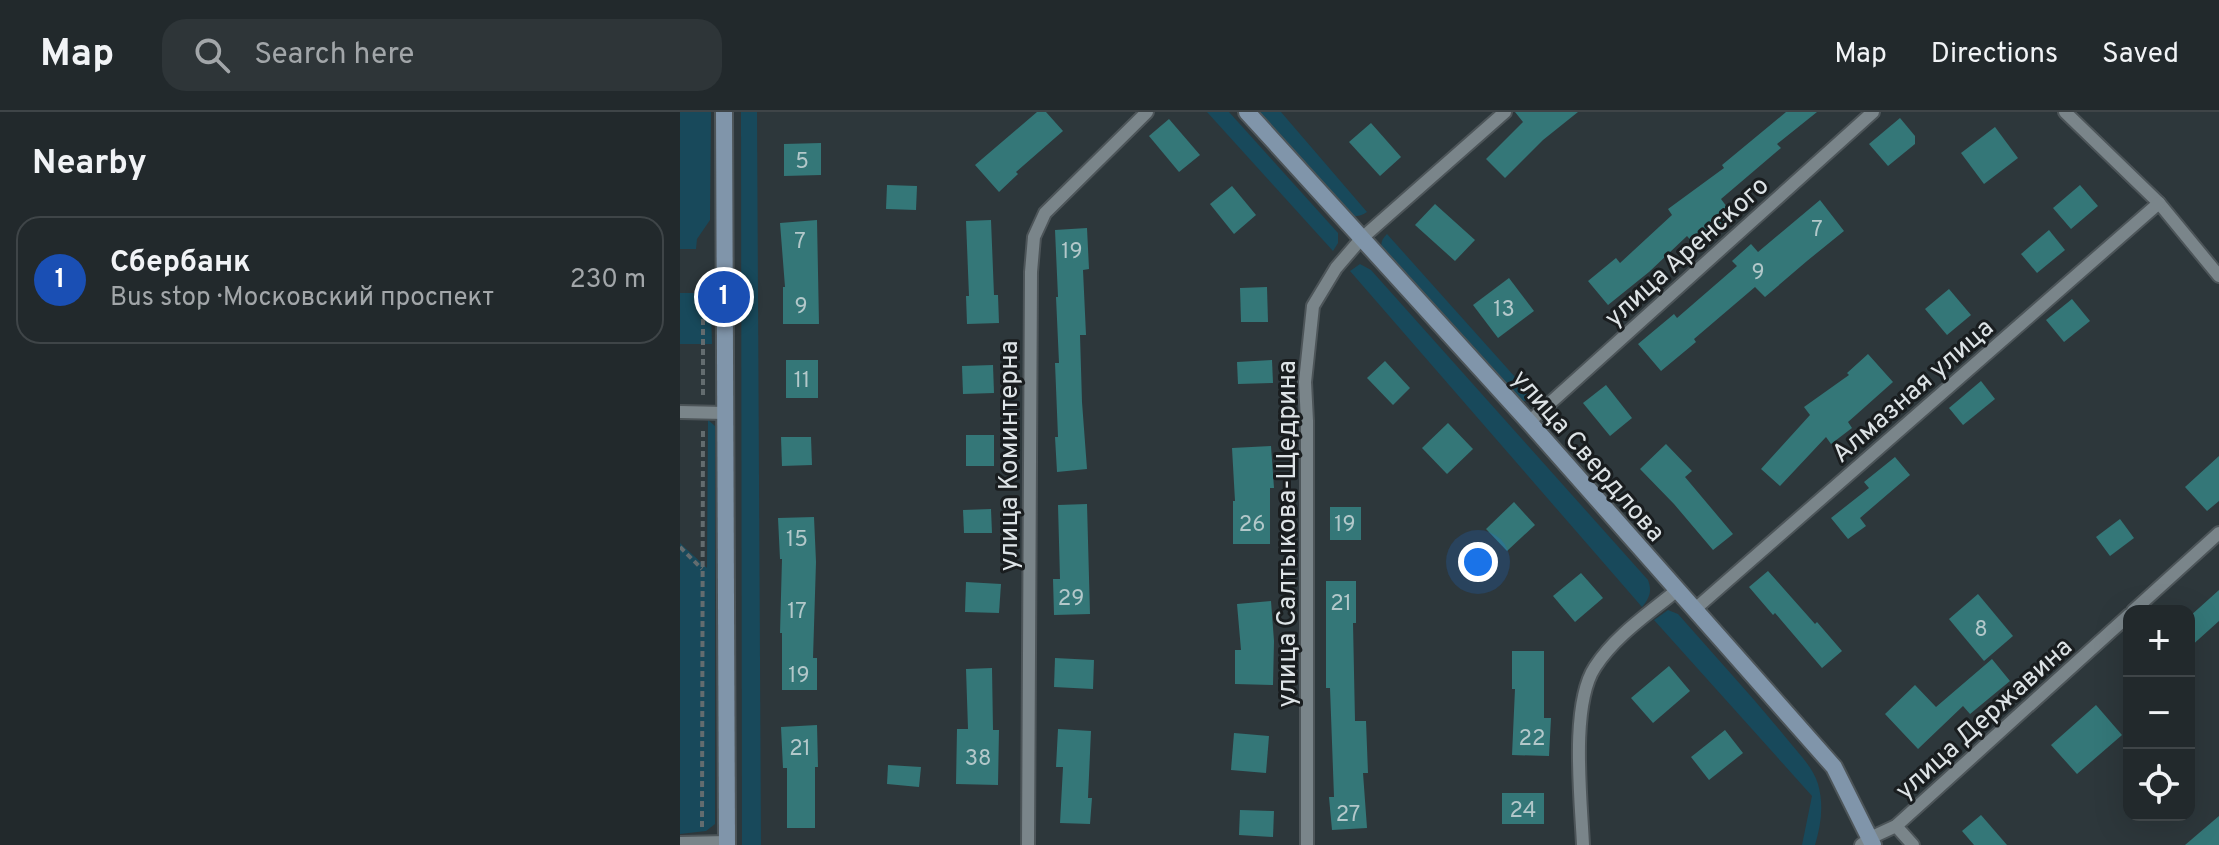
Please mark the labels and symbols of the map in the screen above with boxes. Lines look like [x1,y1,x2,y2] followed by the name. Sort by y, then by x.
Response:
[795,149,809,176] house number: 5
[1599,170,1777,335] street label: улица Аренского
[1811,217,1823,244] house number: 7
[794,229,806,256] house number: 7
[1061,239,1083,266] house number: 19
[1751,260,1765,287] house number: 9
[698,267,750,327] pin: 1
[794,294,808,321] house number: 9
[1493,297,1515,324] house number: 13
[1826,313,2001,471] street label: Алмазная улица
[994,341,1027,571] street label: улица Коминтерна
[1272,360,1305,708] street label: улица Салтыкова-Щедрина
[1503,364,1671,550] street label: улица Свердлова
[794,368,810,395] house number: 11
[1239,512,1265,539] house number: 26
[1334,512,1356,539] house number: 19
[786,527,808,554] house number: 15
[1458,542,1498,582] your location
[1058,586,1084,613] house number: 29
[1330,591,1352,618] house number: 21
[787,599,807,626] house number: 17
[1974,617,1988,644] house number: 8
[1889,632,2080,808] street label: улица Державина
[788,663,810,690] house number: 19
[1519,726,1545,753] house number: 22
[789,736,811,763] house number: 21
[965,746,991,773] house number: 38
[1510,798,1536,825] house number: 24
[1336,802,1360,829] house number: 27

